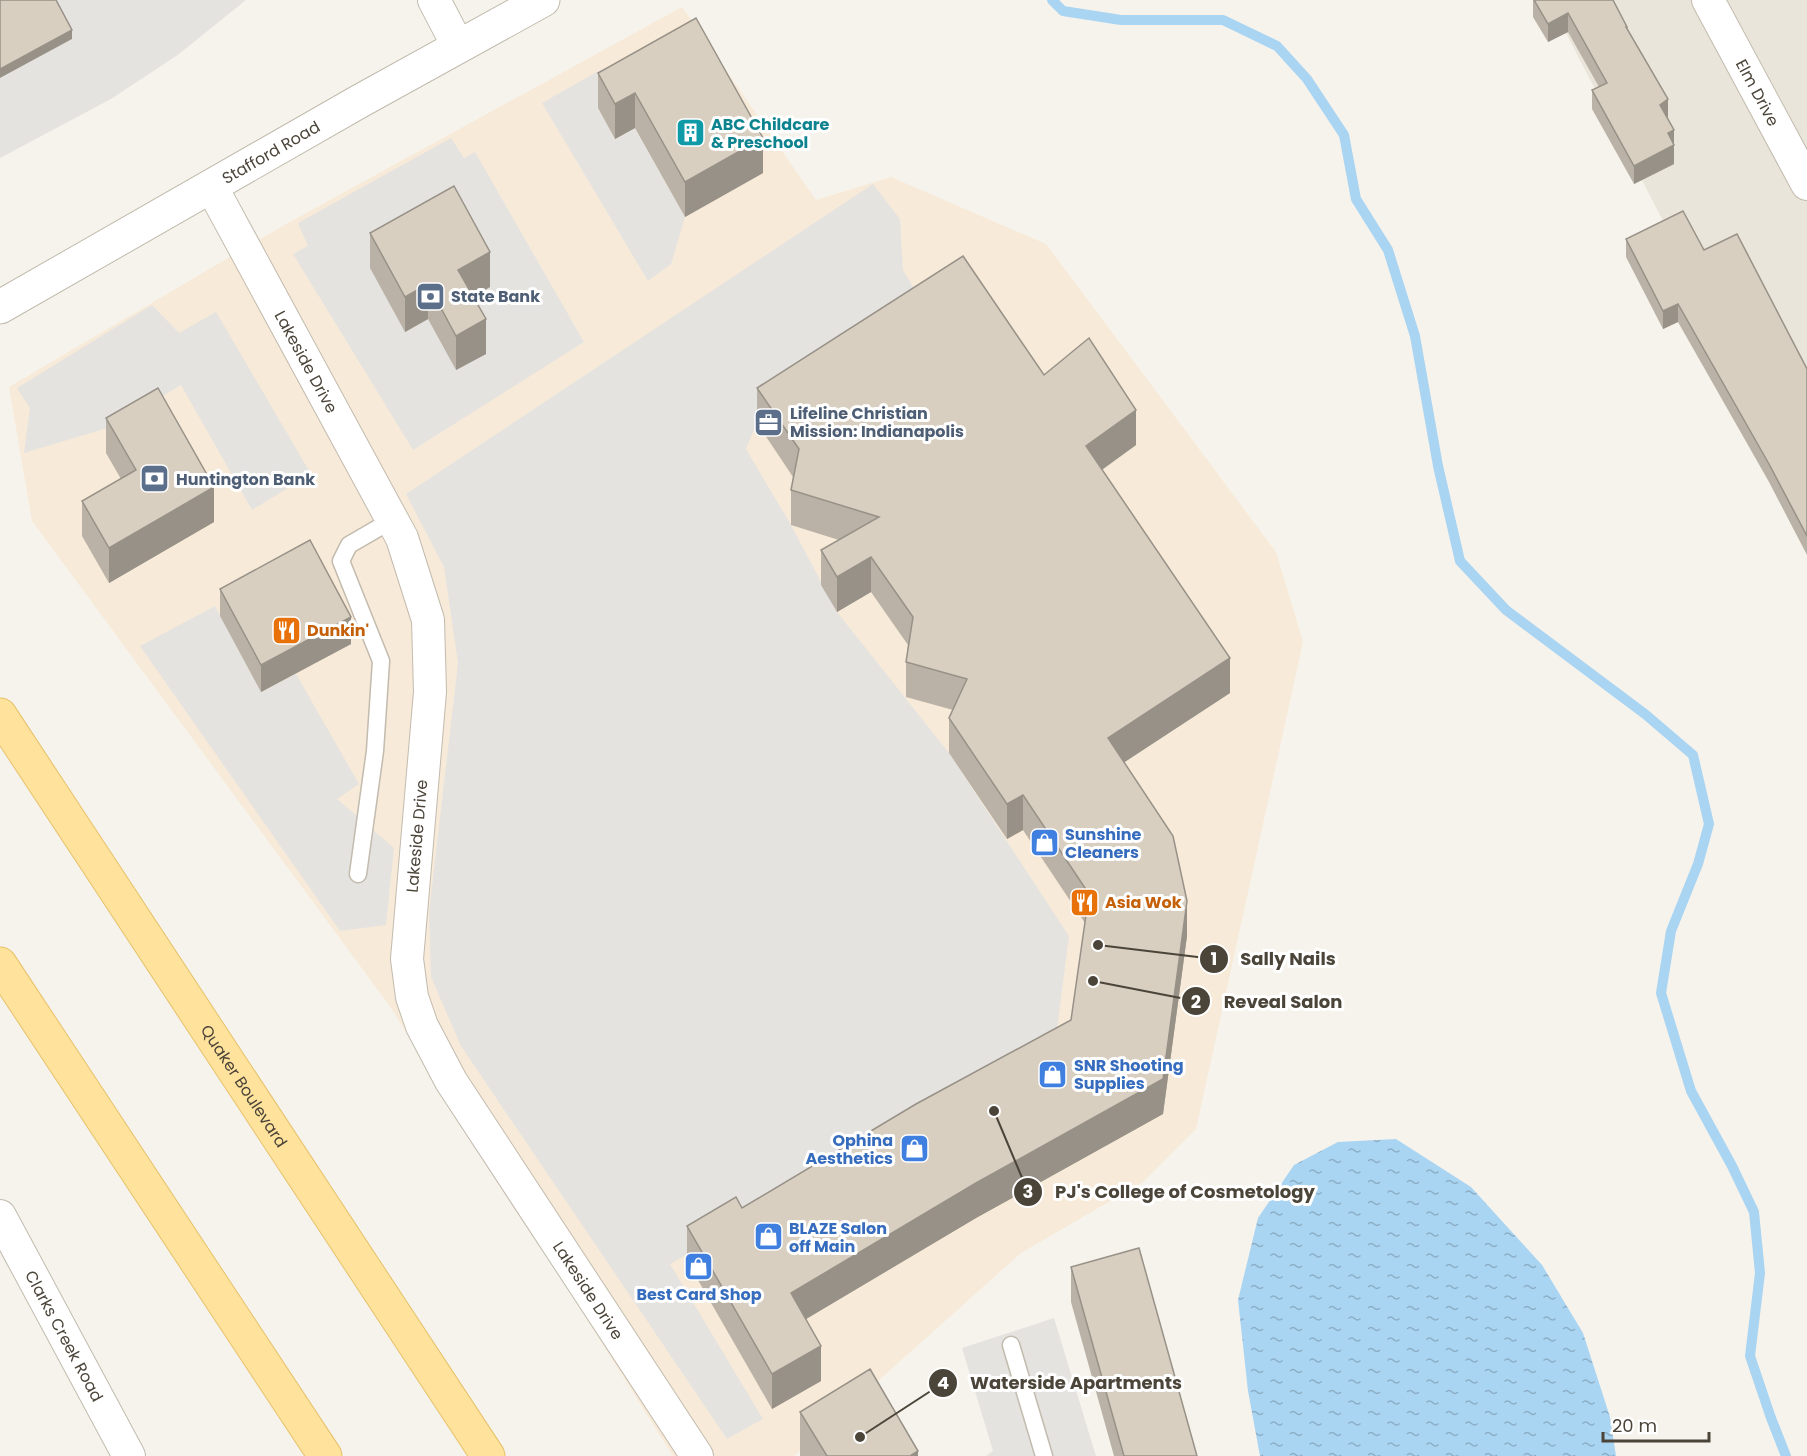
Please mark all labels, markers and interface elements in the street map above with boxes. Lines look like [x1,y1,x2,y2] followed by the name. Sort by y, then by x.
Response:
[1730,55,1785,130] street label: Elm Drive
[711,113,830,154] place label: ABC Childcare & Preschool
[218,115,324,189] street label: Stafford Road
[674,117,706,149] building icon: ABC Childcare & Preschool
[414,280,446,312] bank icon: State Bank
[451,285,540,308] place label: State Bank
[269,306,344,417] street label: Lakeside Drive
[790,402,964,443] place label: Lifeline Christian Mission: Indianapolis
[753,406,785,438] office icon: Lifeline Christian Mission: Indianapolis
[139,463,171,495] bank icon: Huntington Bank
[176,468,315,491] place label: Huntington Bank
[270,614,302,646] restaurant icon: Dunkin'
[307,619,369,642] place label: Dunkin'
[401,778,433,893] street label: Lakeside Drive
[1065,823,1142,864] place label: Sunshine Cleaners
[1028,827,1060,859] shop icon: Sunshine Cleaners
[1068,886,1100,918] restaurant icon: Asia Wok
[1105,891,1182,914] place label: Asia Wok
[1199,941,1348,977] callout: Sally Nails
[1211,946,1217,971] text: 1
[1240,946,1336,971] text: Sally Nails
[1181,983,1354,1019] callout: Reveal Salon
[1191,989,1201,1014] text: 2
[1224,989,1342,1014] text: Reveal Salon
[195,1020,293,1152] street label: Quaker Boulevard
[1074,1054,1184,1095] place label: SNR Shooting Supplies
[1037,1058,1069,1090] shop icon: SNR Shooting Supplies
[805,1129,893,1170] place label: Ophina Aesthetics
[898,1133,930,1165] shop icon: Ophina Aesthetics
[1013,1174,1327,1210] callout: PJ's College of Cosmetology
[1023,1179,1033,1204] text: 3
[1055,1179,1316,1204] text: PJ's College of Cosmetology
[789,1217,887,1258] place label: BLAZE Salon off Main
[752,1221,784,1253] shop icon: BLAZE Salon off Main
[548,1237,629,1344] street label: Lakeside Drive
[683,1250,715,1282] shop icon: Best Card Shop
[20,1266,109,1406] street label: Clarks Creek Road
[636,1283,762,1306] place label: Best Card Shop
[928,1365,1194,1401] callout: Waterside Apartments
[937,1370,949,1395] text: 4
[970,1370,1182,1395] text: Waterside Apartments
[1603,1405,1710,1443] scale bar
[1612,1413,1657,1438] text: 20 m

